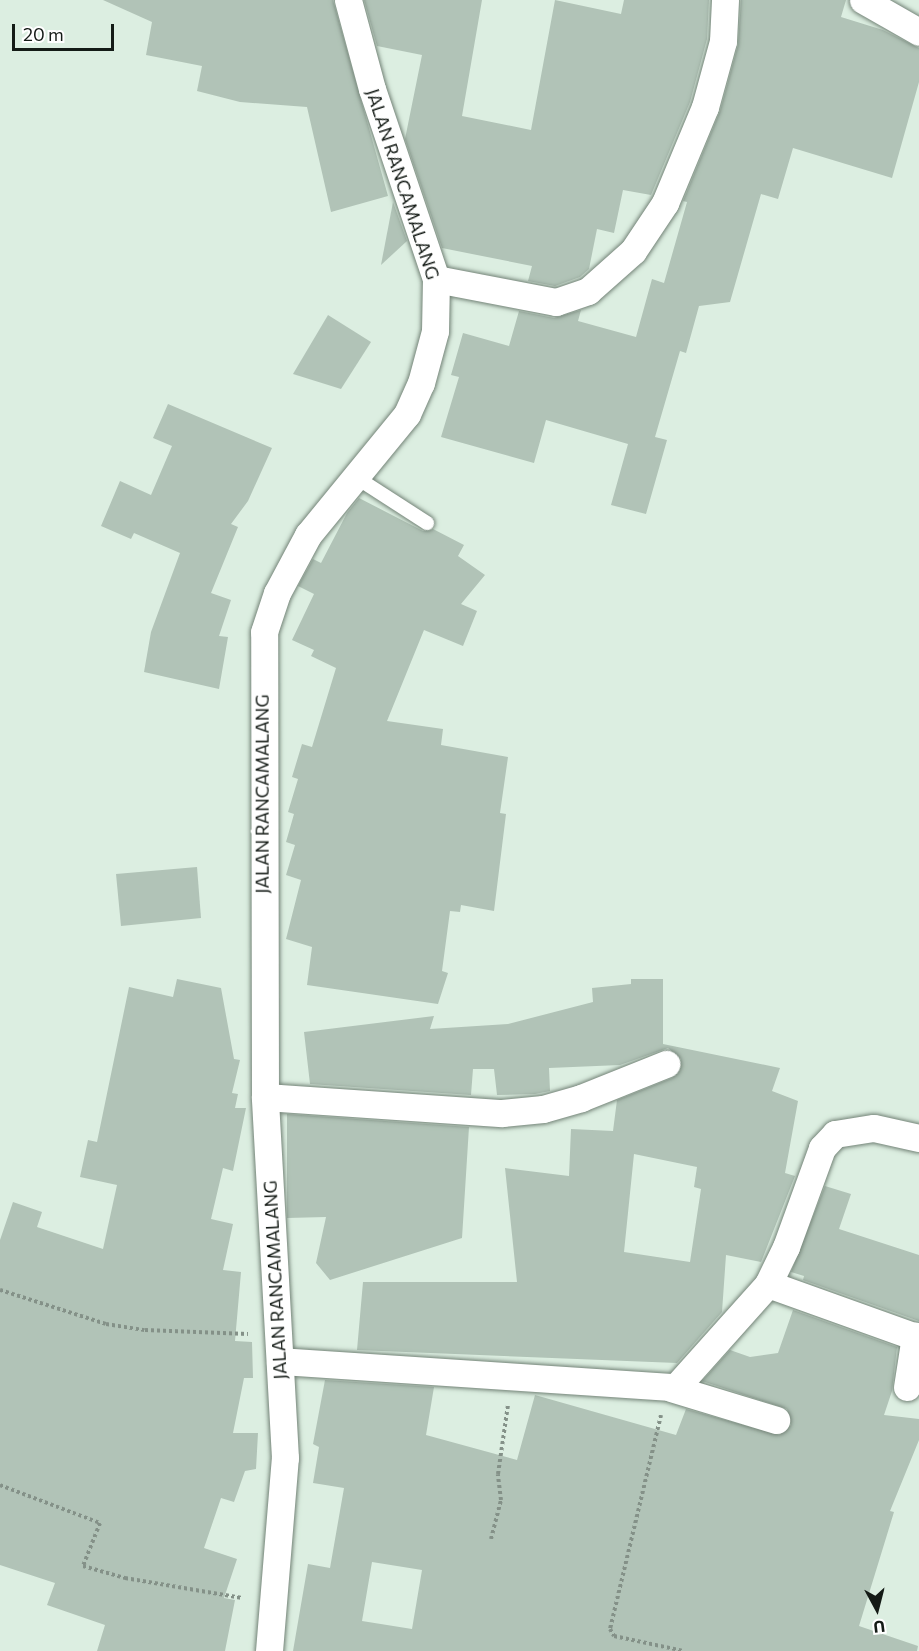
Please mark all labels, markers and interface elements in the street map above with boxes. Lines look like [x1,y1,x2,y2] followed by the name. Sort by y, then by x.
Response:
[15,12,117,50] scale bar
[23,23,64,45] text: 20 m
[362,86,444,282] street label: JALAN RANCAMALANG
[251,694,273,894] street label: JALAN RANCAMALANG
[259,1180,291,1380] street label: JALAN RANCAMALANG
[847,1579,907,1639] north arrow
[872,1617,886,1638] text: U

